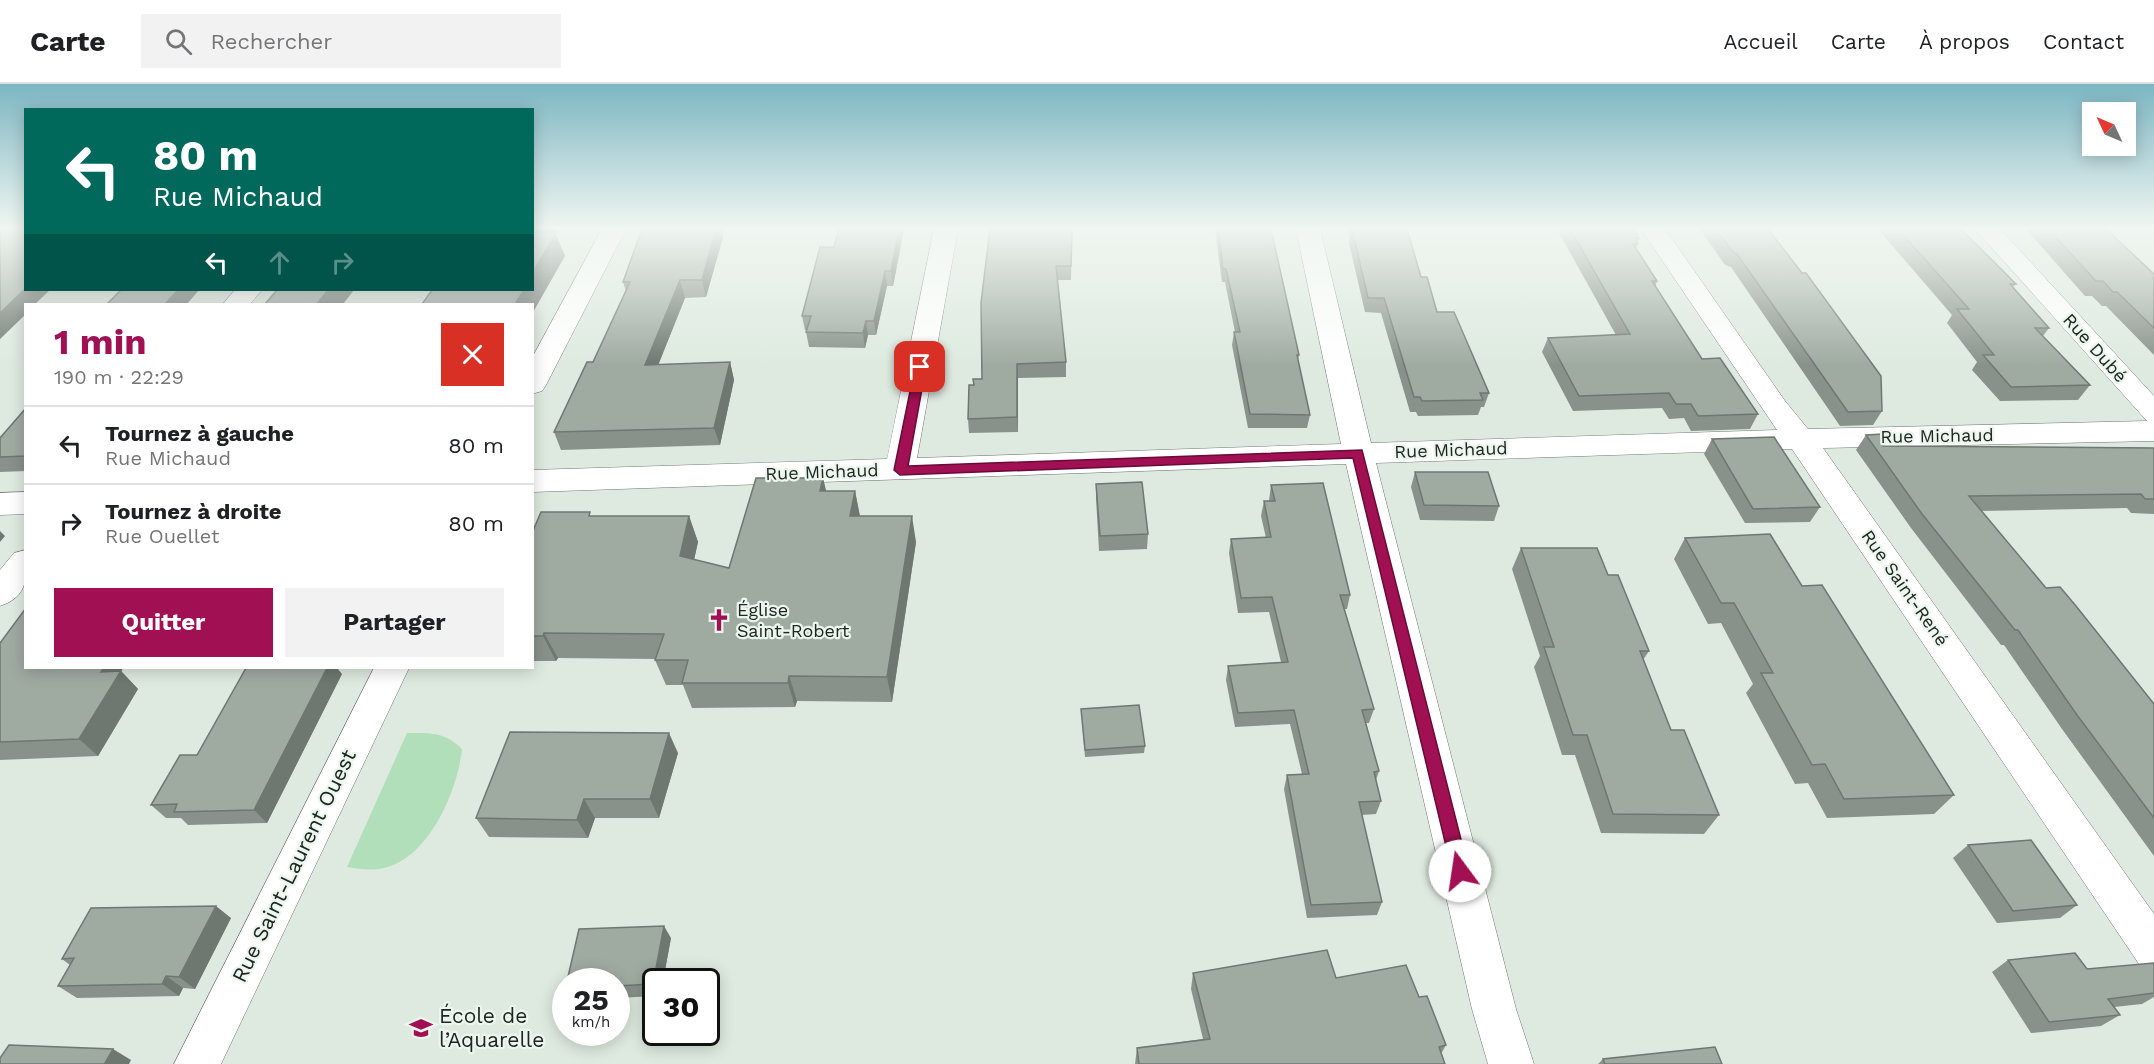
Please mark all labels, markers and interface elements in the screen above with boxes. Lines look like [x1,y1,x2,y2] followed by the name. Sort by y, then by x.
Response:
[141,14,561,68] search box
[30,25,105,58] text: Carte
[162,25,195,58] icon: search
[210,29,332,54] text: Rechercher
[1723,29,1798,54] text: Accueil
[1831,29,1886,54] text: Carte
[1919,29,2010,54] text: À propos
[2043,29,2124,54] text: Contact
[2082,102,2136,156] north arrow
[2082,102,2136,156] map controls
[153,131,258,180] text: 80 m
[54,132,132,210] icon: left
[153,181,323,213] text: Rue Michaud
[200,246,233,279] icon: left
[263,246,296,279] icon: ahead
[326,246,359,279] icon: right
[2059,309,2132,386] street label: Rue Dubé
[54,321,146,363] text: 1 min
[441,323,504,386] button: close
[894,341,945,392] pin
[903,350,936,383] icon: arrive
[54,365,184,389] text: 190 m · 22:29
[105,421,294,446] text: Tournez à gauche
[1880,424,1994,447] street label: Rue Michaud
[54,429,87,462] icon: left
[448,433,504,458] text: 80 m
[1394,437,1508,462] street label: Rue Michaud
[105,446,231,470] text: Rue Michaud
[765,459,879,484] street label: Rue Michaud
[105,499,282,524] text: Tournez à droite
[54,507,87,540] icon: right
[448,511,504,536] text: 80 m
[105,524,219,548] text: Rue Ouellet
[1858,526,1953,650] street label: Rue Saint-René
[54,588,273,657] button: Quitter
[285,588,504,657] button: Partager
[737,599,850,641] place label: Église Saint-Robert
[706,607,732,633] church icon: Église Saint-Robert
[226,745,361,986] street label: Rue Saint-Laurent Ouest
[1428,839,1492,903] position arrow
[642,968,720,1046] speed limit sign: 30
[573,982,609,1017] text: 25
[439,1003,544,1052] place label: École de l’Aquarelle
[572,1013,610,1031] text: km/h
[408,1015,434,1041] school or university icon: École de l’Aquarelle

